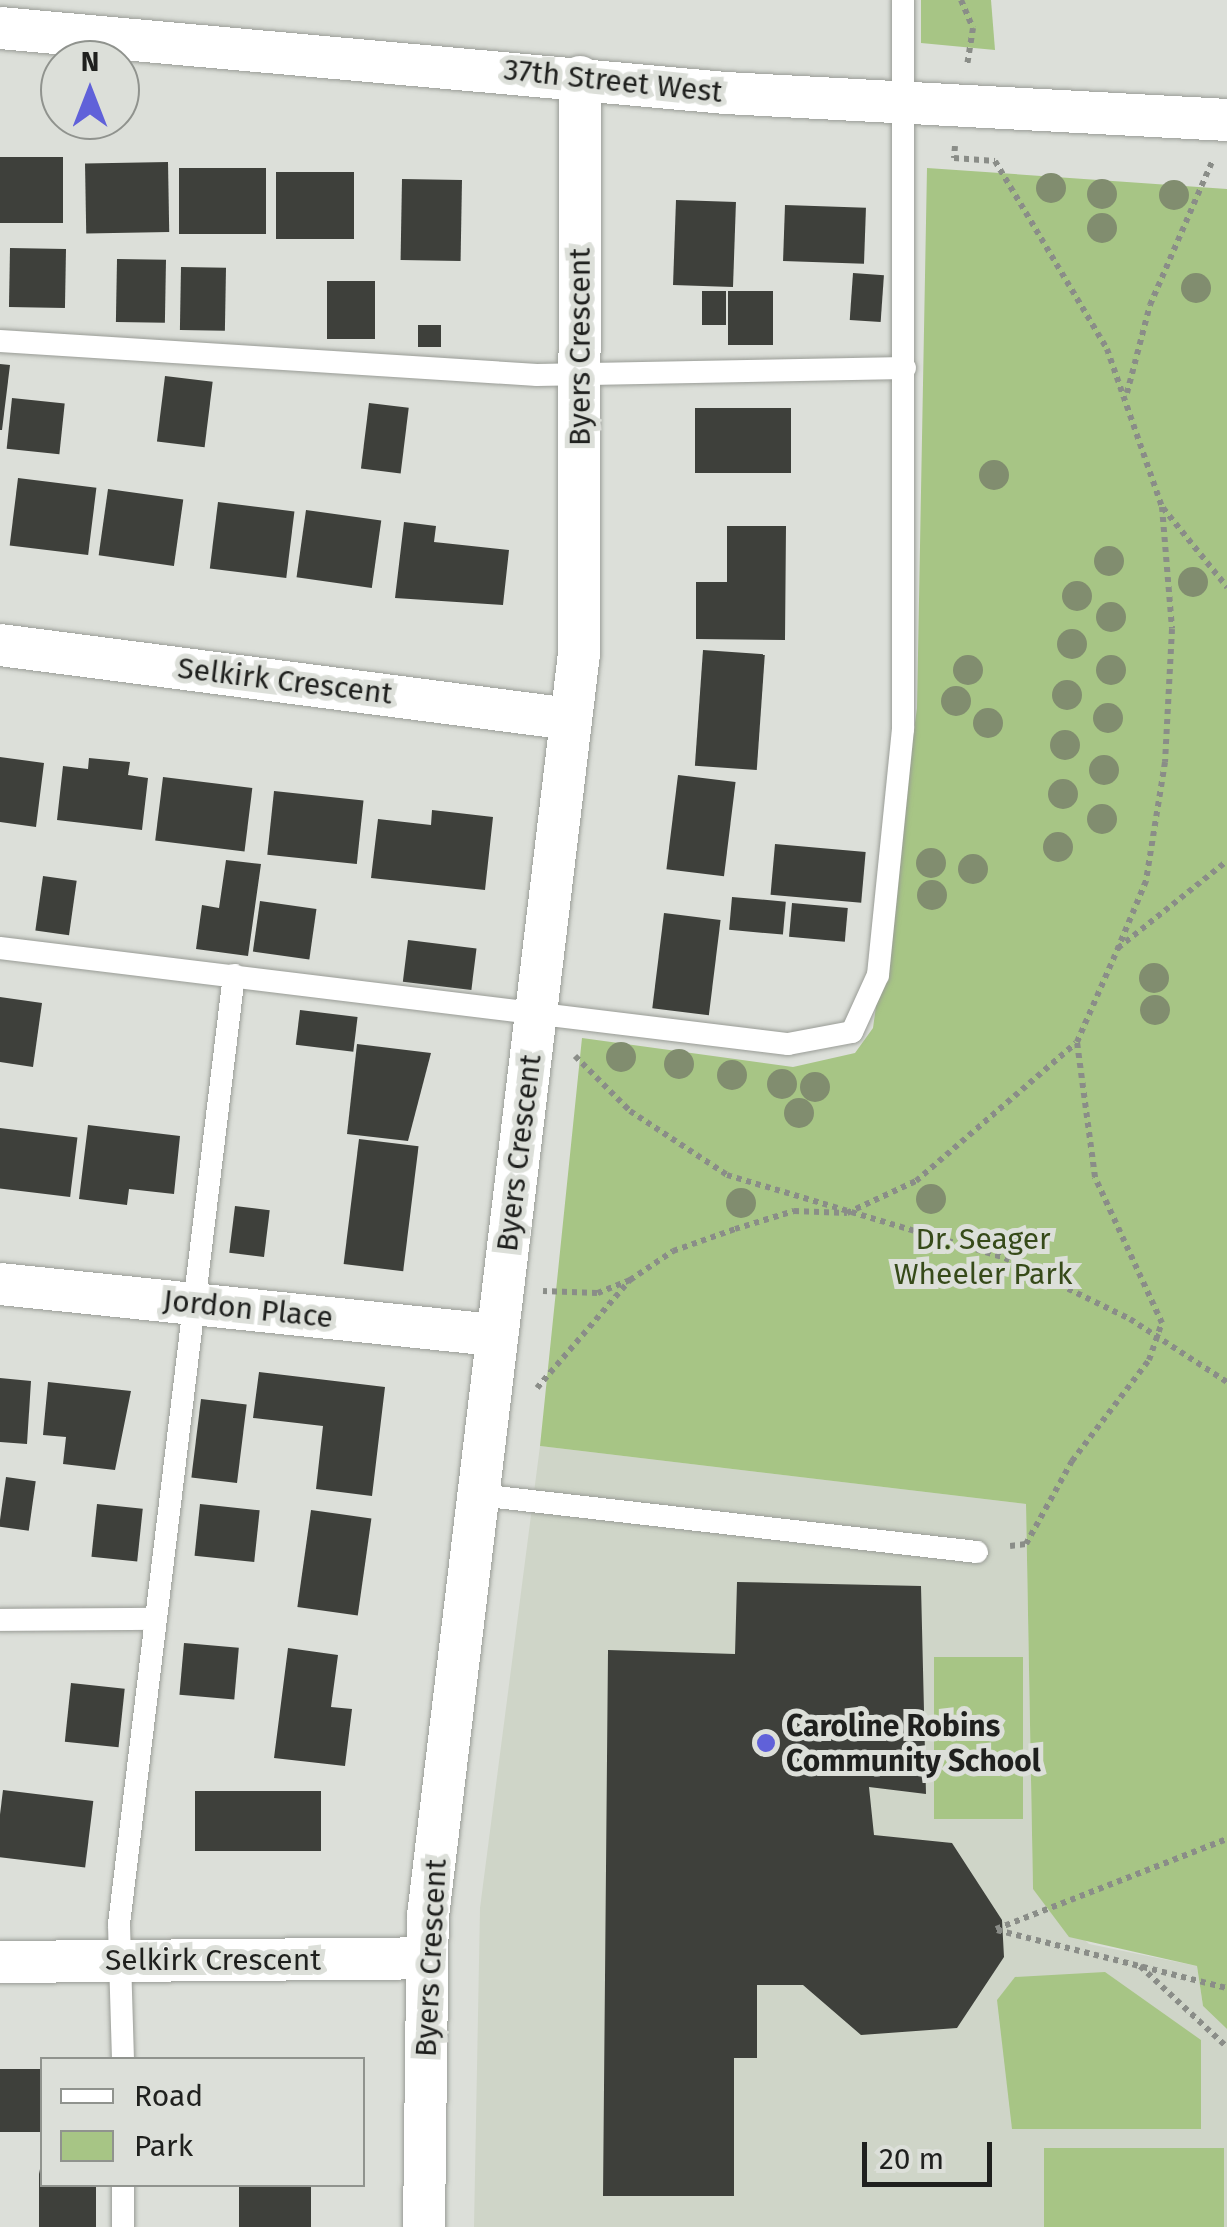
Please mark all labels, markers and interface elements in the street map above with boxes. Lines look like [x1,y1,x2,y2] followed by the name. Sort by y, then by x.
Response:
[40,40,140,140] north arrow
[81,45,99,78] text: N
[502,52,724,110] street label: 37th Street West
[562,248,598,446] street label: Byers Crescent
[176,650,394,712] street label: Selkirk Crescent
[489,1052,549,1254] street label: Byers Crescent
[894,1221,1072,1292] park label: Dr. Seager Wheeler Park
[161,1282,335,1336] street label: Jordon Place
[786,1708,1041,1778] place label: Caroline Robins Community School
[755,1732,777,1754] marker: Caroline Robins Community School
[408,1858,454,2058] street label: Byers Crescent
[105,1942,321,1978] street label: Selkirk Crescent
[40,2057,365,2187] legend
[134,2078,203,2114] text: Road
[867,2122,997,2184] scale bar
[134,2128,193,2164] text: Park
[879,2141,944,2177] text: 20 m

